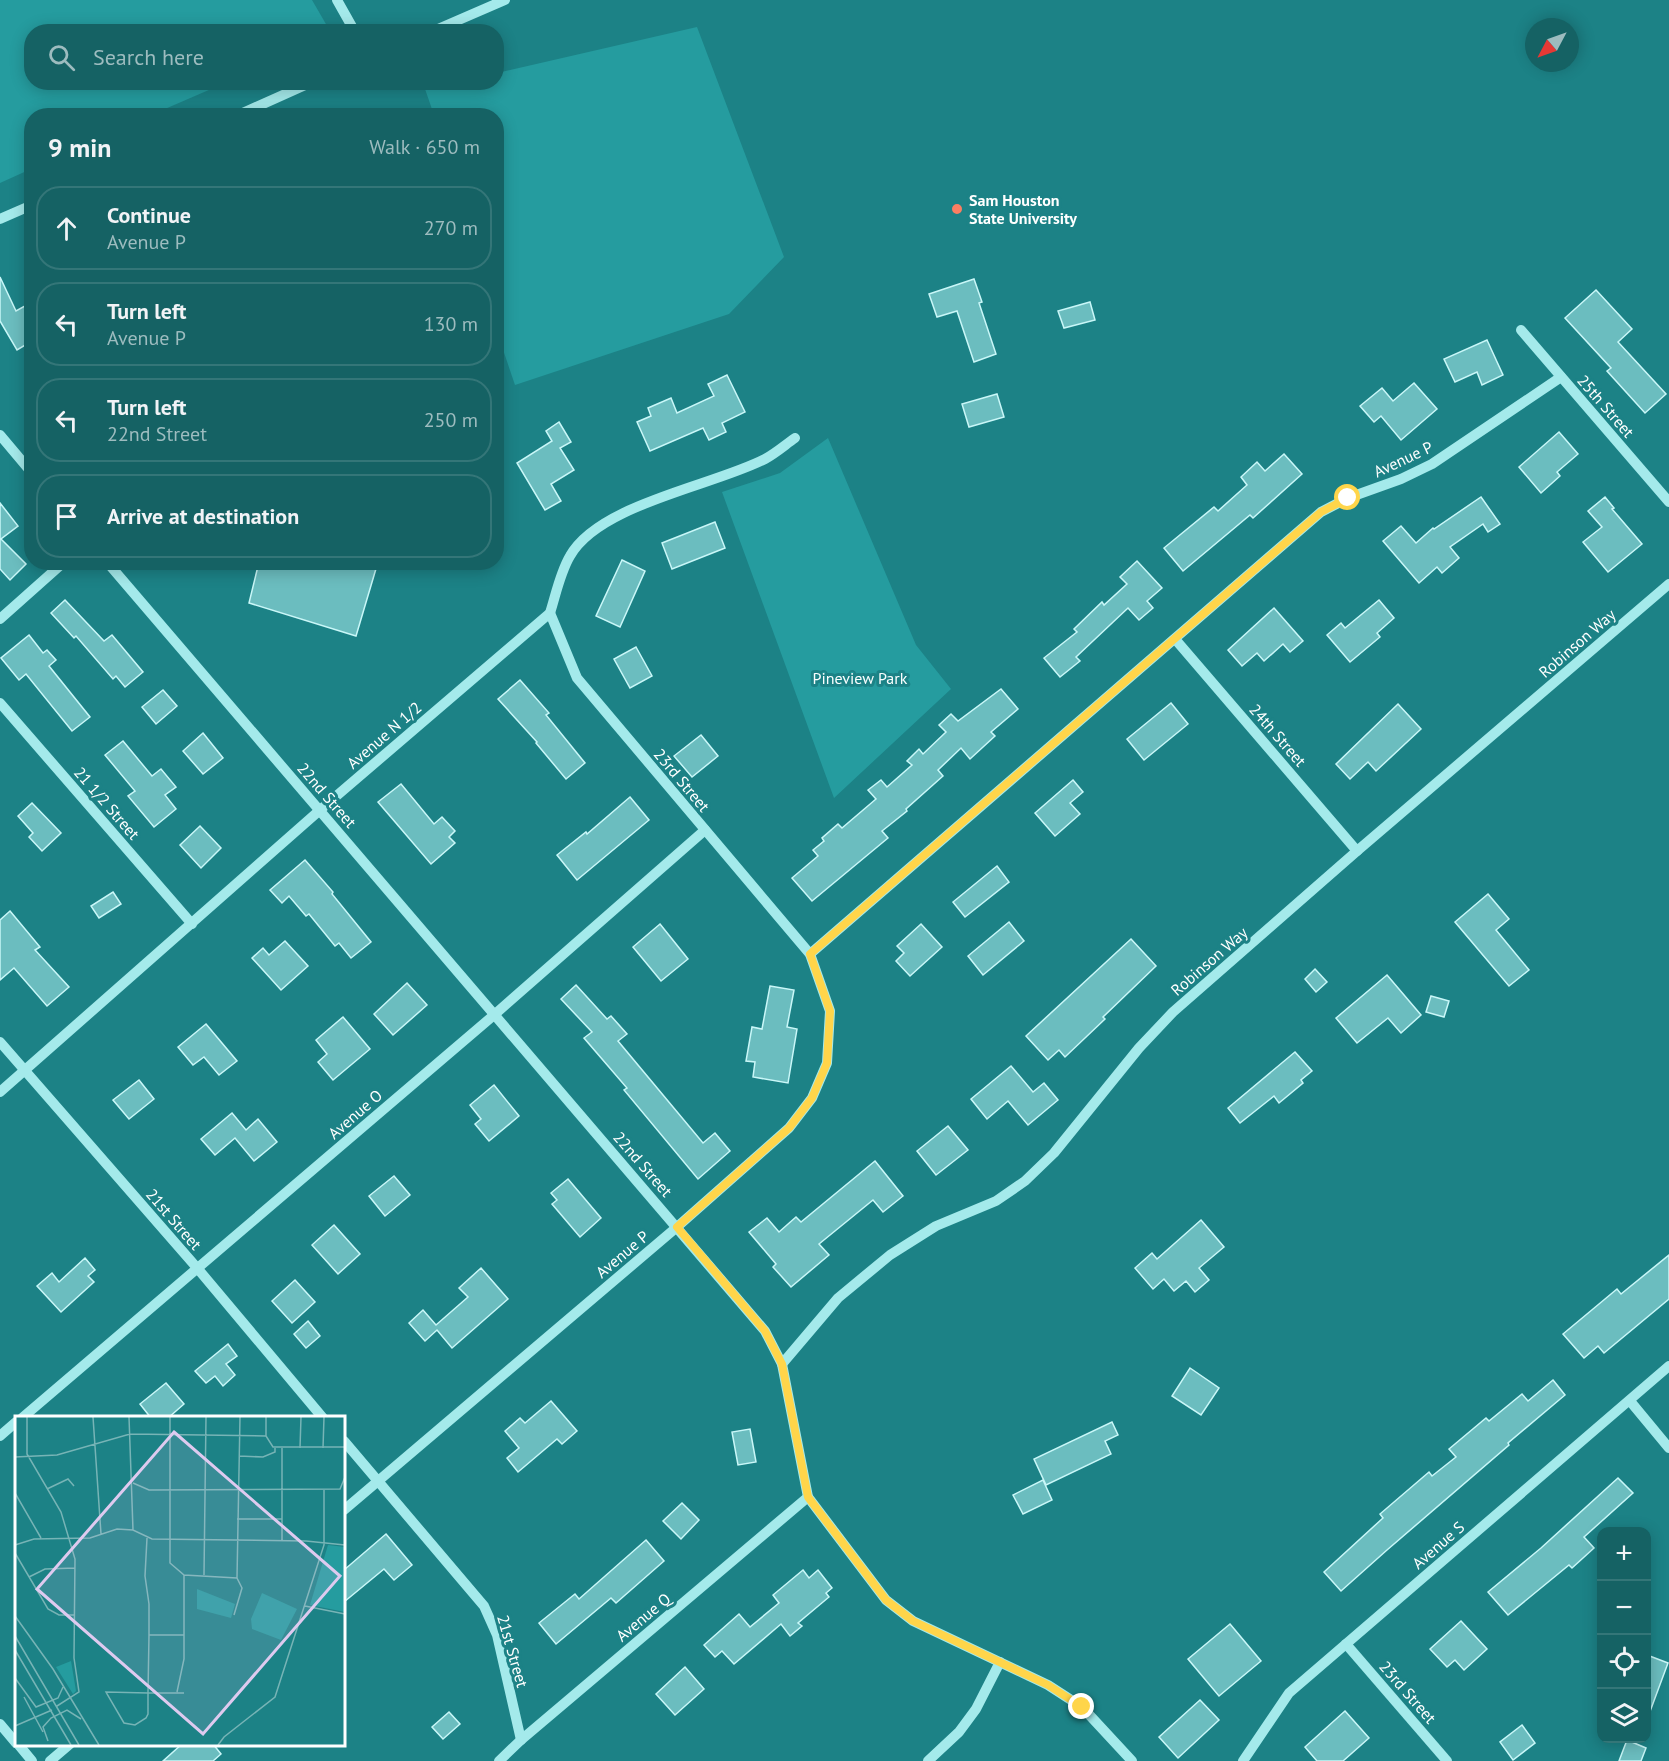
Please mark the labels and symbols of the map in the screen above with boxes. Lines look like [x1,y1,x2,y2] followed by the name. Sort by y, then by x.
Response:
[1525,18,1579,72] north arrow
[969,190,1077,228] place label: Sam Houston State University
[950,202,964,216] marker: Sam Houston State University
[1573,370,1639,442] street label: 25th Street
[1370,437,1436,481] street label: Avenue P
[1334,484,1360,510] route start
[1535,604,1620,682] street label: Robinson Way
[813,668,908,688] park label: Pineview Park
[343,697,425,773] street label: Avenue N 1/2
[1245,699,1311,771] street label: 24th Street
[650,744,715,816] street label: 23rd Street
[293,758,361,832] street label: 22nd Street
[70,762,144,844] street label: 21 1/2 Street
[1167,922,1252,1000] street label: Robinson Way
[324,1085,386,1143] street label: Avenue O
[609,1127,677,1201] street label: 22nd Street
[142,1184,206,1254] street label: 21st Street
[591,1226,653,1282] street label: Avenue P
[15,1416,345,1746] inset map
[1408,1517,1468,1573] street label: Avenue S
[612,1588,675,1646] street label: Avenue Q
[493,1612,533,1690] street label: 21st Street
[1375,1657,1441,1728] street label: 23rd Street
[1068,1693,1094,1719] route end

